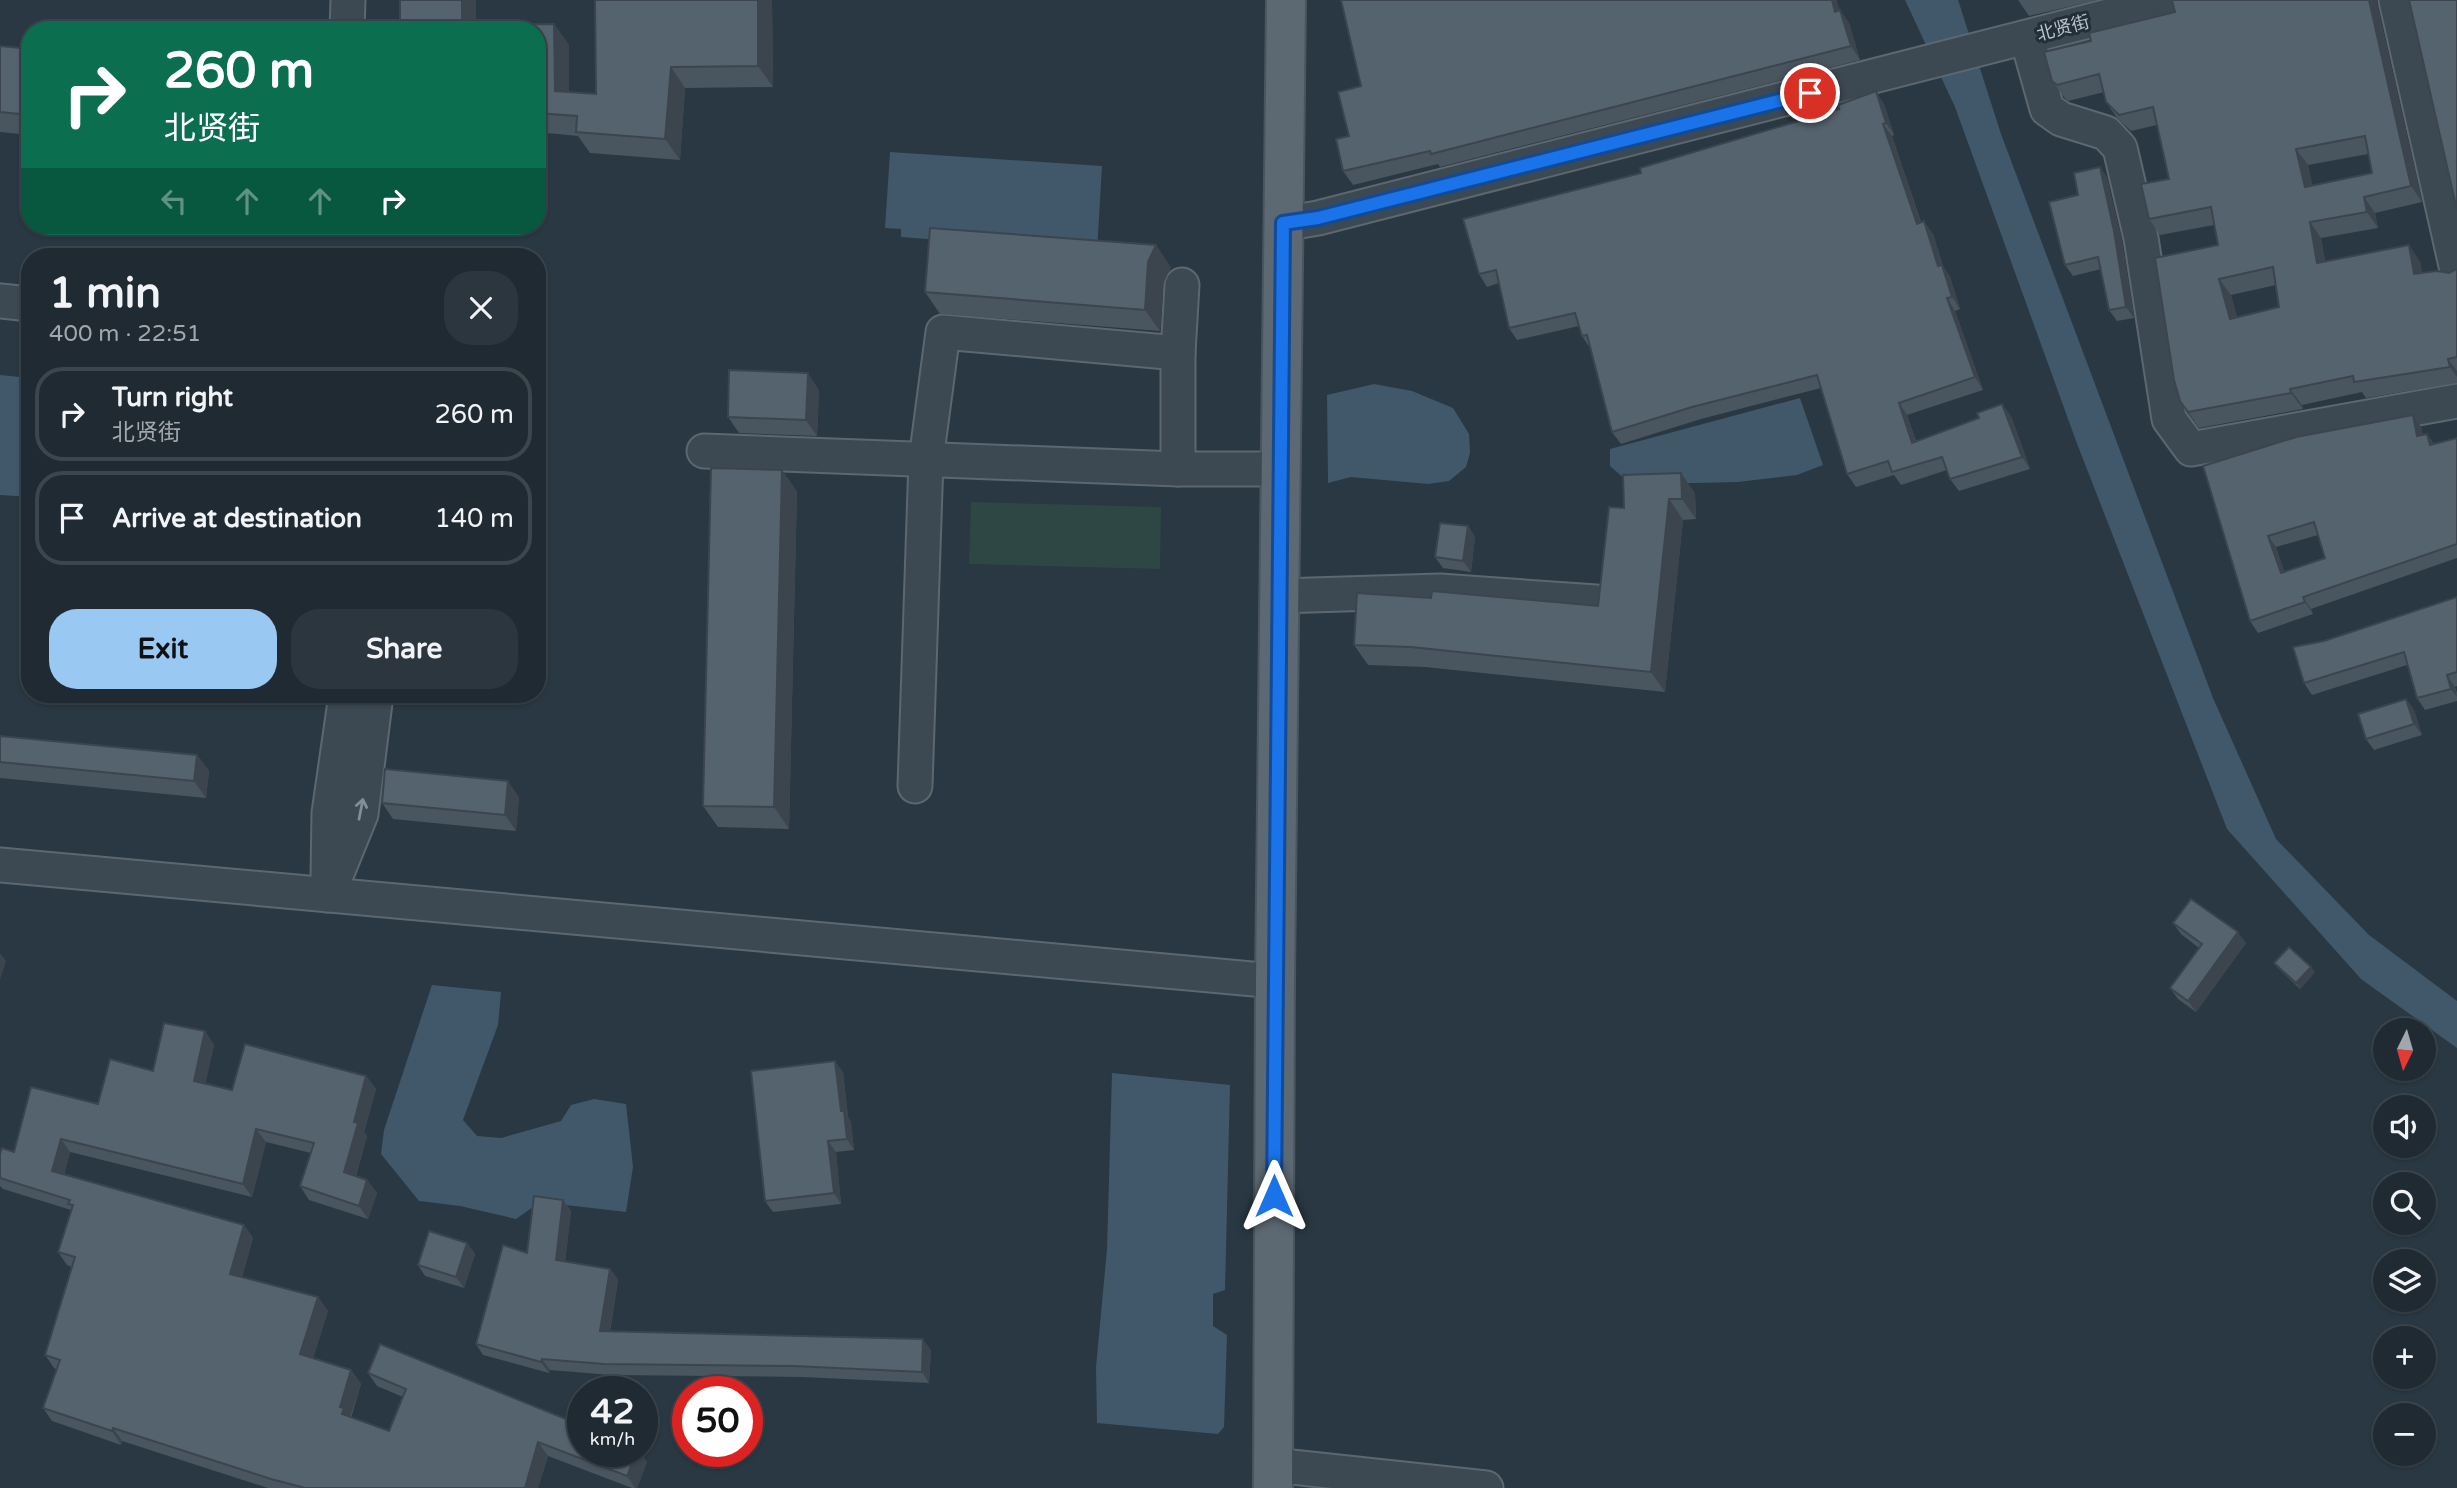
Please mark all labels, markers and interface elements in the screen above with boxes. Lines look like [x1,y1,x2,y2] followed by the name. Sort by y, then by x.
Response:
[2034,10,2092,46] street label: 北贤街
[164,42,314,101] text: 260 m
[49,49,140,140] icon: right
[1780,63,1840,123] pin
[1791,74,1829,112] icon: arrive
[164,110,260,148] text: 北贤街
[155,182,193,220] icon: left
[228,182,266,220] icon: ahead
[301,182,339,220] icon: ahead
[374,182,412,220] icon: right
[49,268,161,319] text: 1 min
[444,271,518,345] button: close
[49,320,201,348] text: 400 m · 22:51
[112,382,233,413] text: Turn right
[53,395,91,433] icon: right
[434,399,514,430] text: 260 m
[112,419,181,447] text: 北贤街
[53,499,91,537] icon: arrive
[112,503,362,534] text: Arrive at destination
[434,503,514,534] text: 140 m
[49,609,277,689] button: Exit
[291,609,518,689] button: Share
[354,798,368,821] one-way arrow
[2373,1018,2436,1082] north arrow
[2373,1018,2436,1466] map controls
[2373,1095,2436,1158] button: sound
[1237,1159,1311,1233] position arrow
[2373,1172,2436,1235] button: search
[2373,1249,2436,1312] button: layers
[2373,1326,2436,1389] button: +
[672,1376,763,1467] speed limit sign: 50
[591,1391,634,1433] text: 42
[2373,1403,2436,1466] button: −
[590,1428,635,1450] text: km/h

